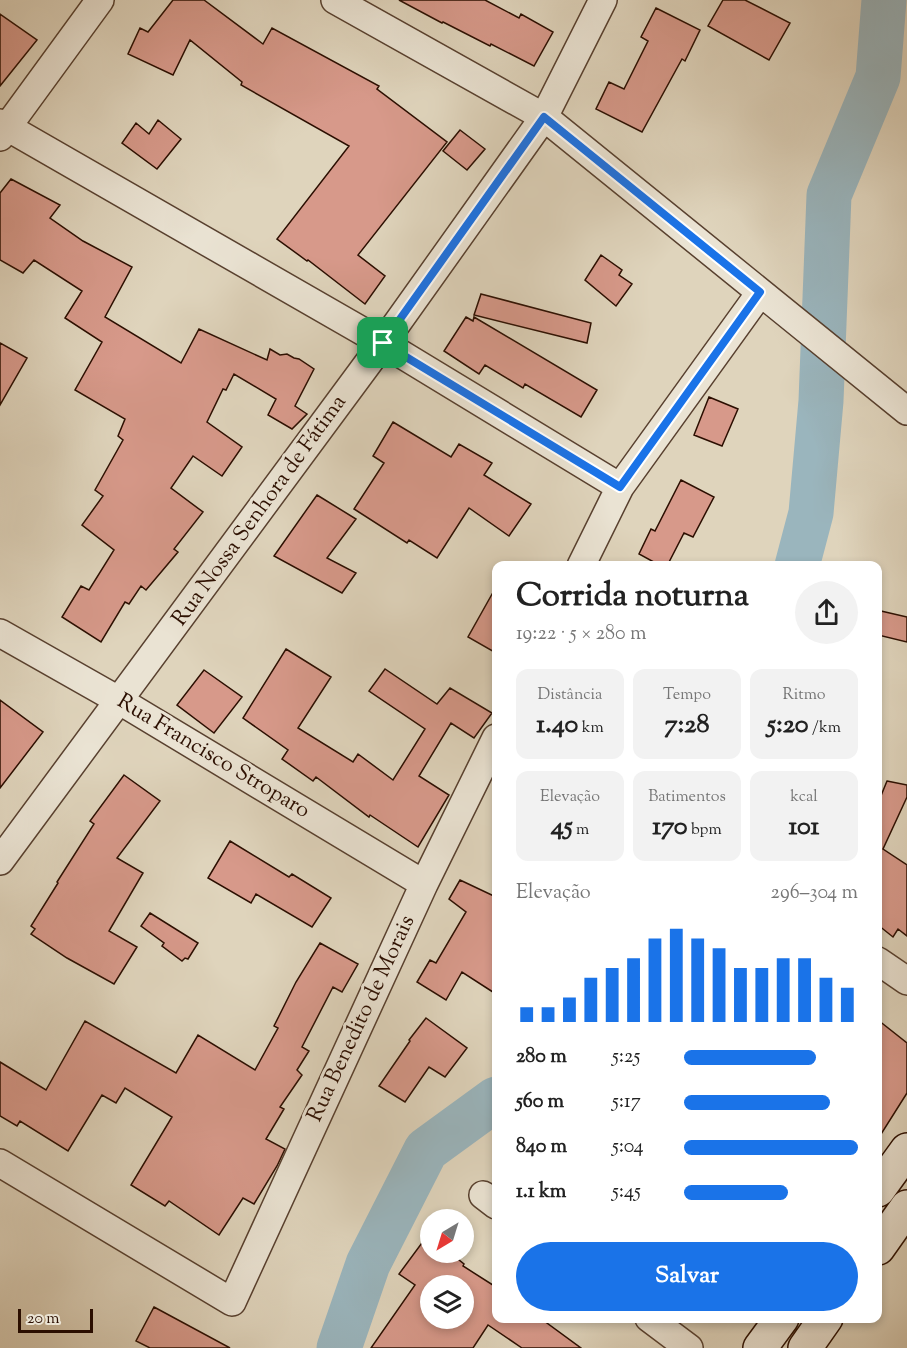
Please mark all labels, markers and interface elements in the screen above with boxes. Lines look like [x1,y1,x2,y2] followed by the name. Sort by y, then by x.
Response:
[357,317,408,368] pin
[366,326,399,359] icon: arrive
[165,389,355,633] street label: Rua Nossa Senhora de Fátima
[516,573,749,621] text: Corrida noturna
[795,581,858,644] button: share
[516,620,646,649] text: 19:22 · 5 × 280 m
[538,684,602,707] text: Distância
[663,684,711,707] text: Tempo
[782,684,826,707] text: Ritmo
[110,687,316,827] street label: Rua Francisco Stroparo
[536,707,578,744] text: 1.40
[665,707,709,744] text: 7:28
[767,707,809,744] text: 5:20
[578,717,604,740] text: km
[809,717,841,740] text: /km
[540,786,600,809] text: Elevação
[648,786,726,809] text: Batimentos
[790,786,818,809] text: kcal
[551,809,573,846] text: 45
[652,809,688,846] text: 170
[789,809,819,846] text: 101
[573,819,589,842] text: m
[688,819,722,842] text: bpm
[516,879,591,908] text: Elevação
[771,879,858,908] text: 296–304 m
[300,910,424,1128] street label: Rua Benedito de Morais
[516,1043,567,1072] text: 280 m
[612,1043,640,1072] text: 5:25
[516,1088,564,1117] text: 560 m
[612,1088,641,1117] text: 5:17
[516,1133,567,1162] text: 840 m
[612,1133,644,1162] text: 5:04
[516,1178,566,1207] text: 1.1 km
[612,1178,641,1207] text: 5:45
[420,1209,474,1263] north arrow
[420,1209,474,1329] map controls
[516,1242,858,1311] button: Salvar
[420,1275,474,1329] button: layers
[18,1306,93,1334] scale bar
[27,1308,60,1331] text: 20 m

